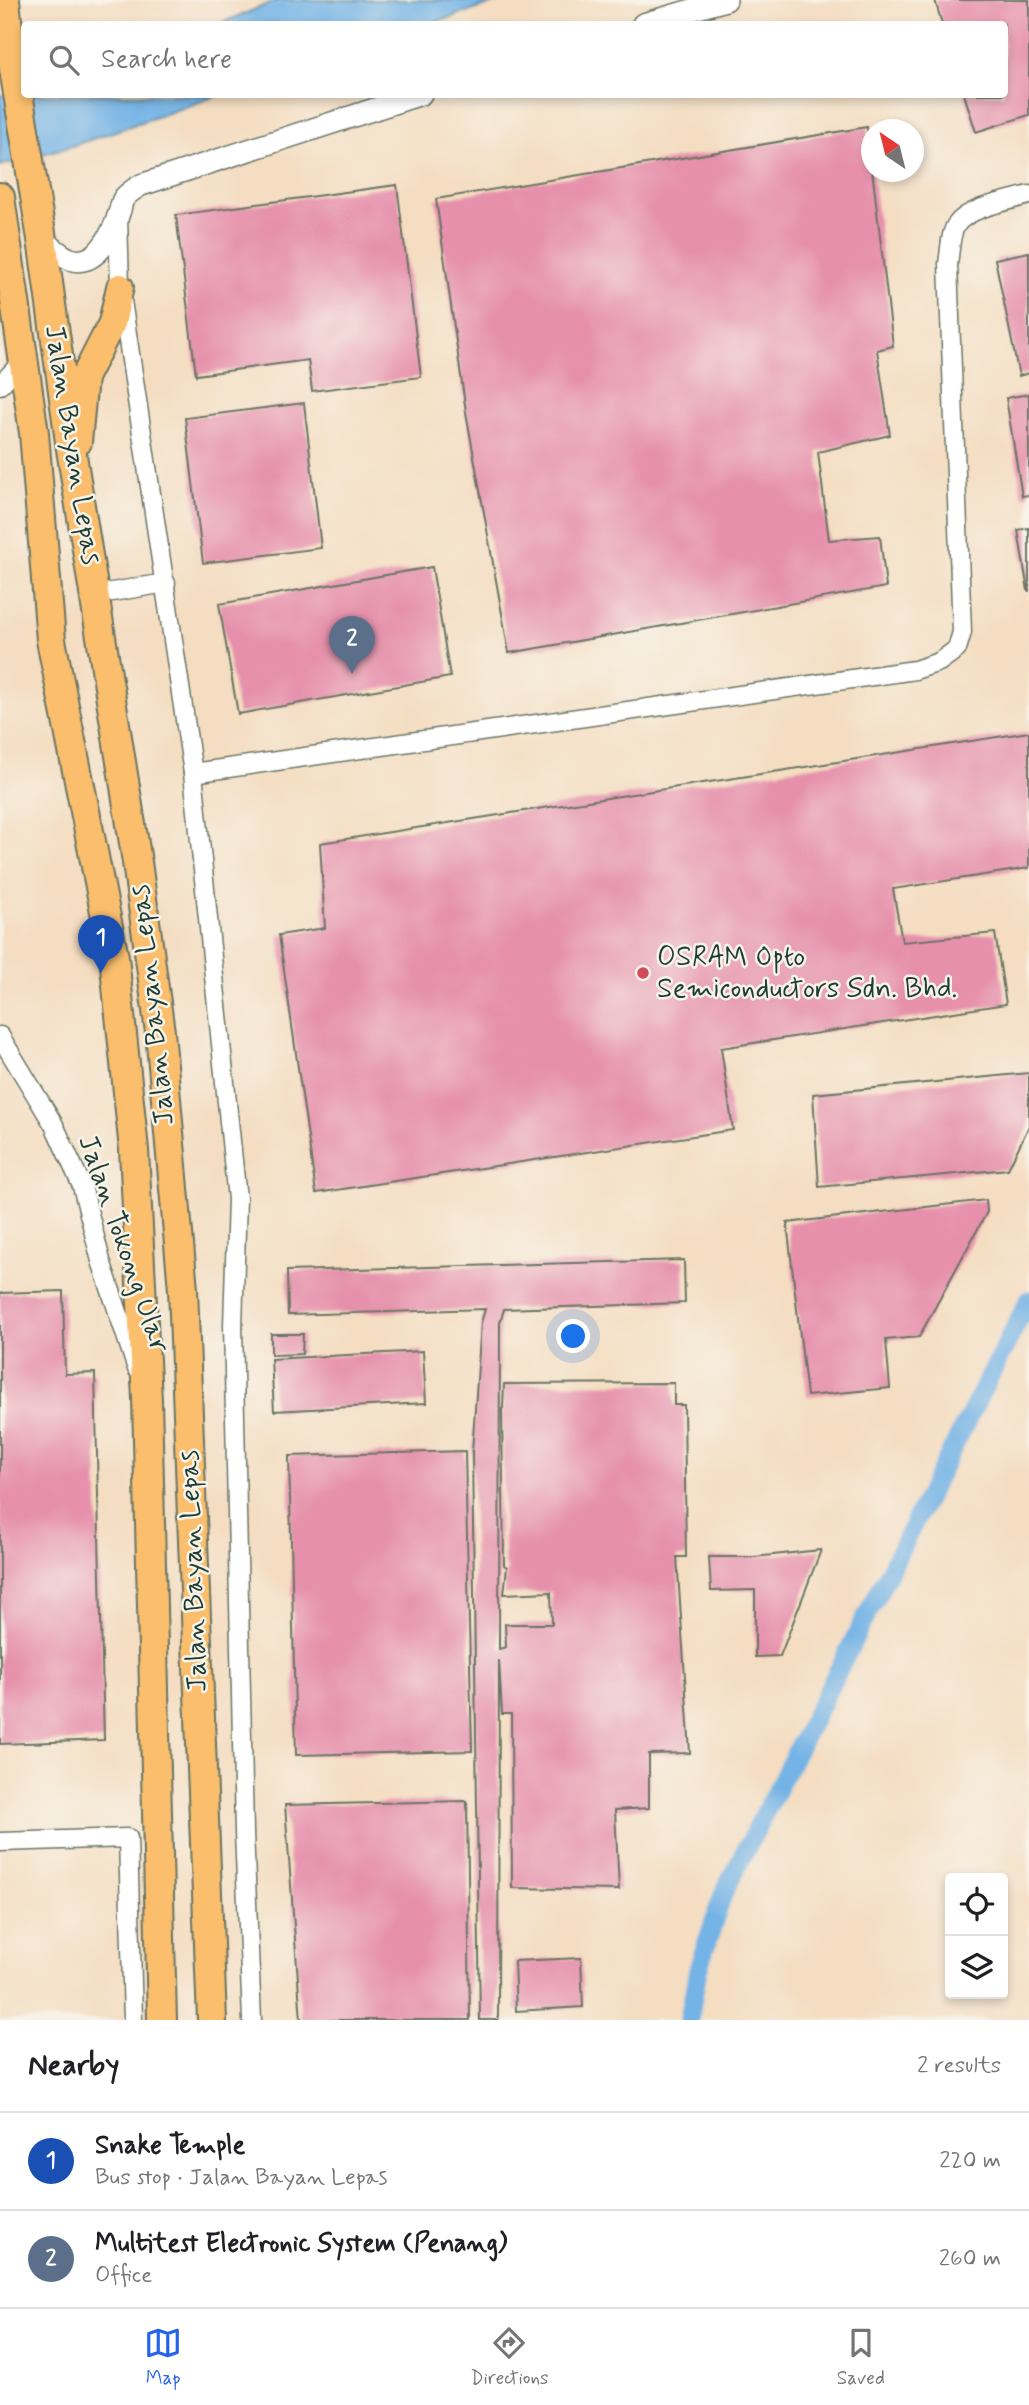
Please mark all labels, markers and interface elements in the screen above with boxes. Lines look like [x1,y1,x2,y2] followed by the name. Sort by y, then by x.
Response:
[21,21,1008,98] search box
[45,41,83,79] icon: search
[101,43,232,77] text: Search here
[861,119,924,182] north arrow
[35,323,109,567] street label: Jalan Bayan Lepas
[329,616,375,674] pin: 2
[122,883,184,1127] street label: Jalan Bayan Lepas
[78,915,124,973] pin: 1
[657,939,957,1008] place label: OSRAM Opto Semiconductors Sdn. Bhd.
[635,965,651,981] marker: OSRAM Opto Semiconductors Sdn. Bhd.
[68,1130,178,1359] street label: Jalan Tokong Ular
[556,1319,590,1353] your location
[171,1449,217,1693] street label: Jalan Bayan Lepas
[945,1873,1008,1999] map controls
[945,1873,1008,1936] button: locate
[945,1936,1008,1999] button: layers
[28,2046,119,2085] text: Nearby
[917,2051,1001,2081] text: 2 results
[95,2129,245,2163] text: Snake Temple
[46,2146,56,2176] text: 1
[939,2146,1001,2176] text: 220 m
[95,2163,388,2193] text: Bus stop · Jalan Bayan Lepas
[95,2227,507,2261] text: Multitest Electronic System (Penang)
[45,2244,57,2274] text: 2
[939,2244,1001,2274] text: 260 m
[95,2261,152,2291] text: Office
[144,2324,182,2391] tab: Map
[470,2324,549,2391] tab: Directions
[837,2324,885,2391] tab: Saved

